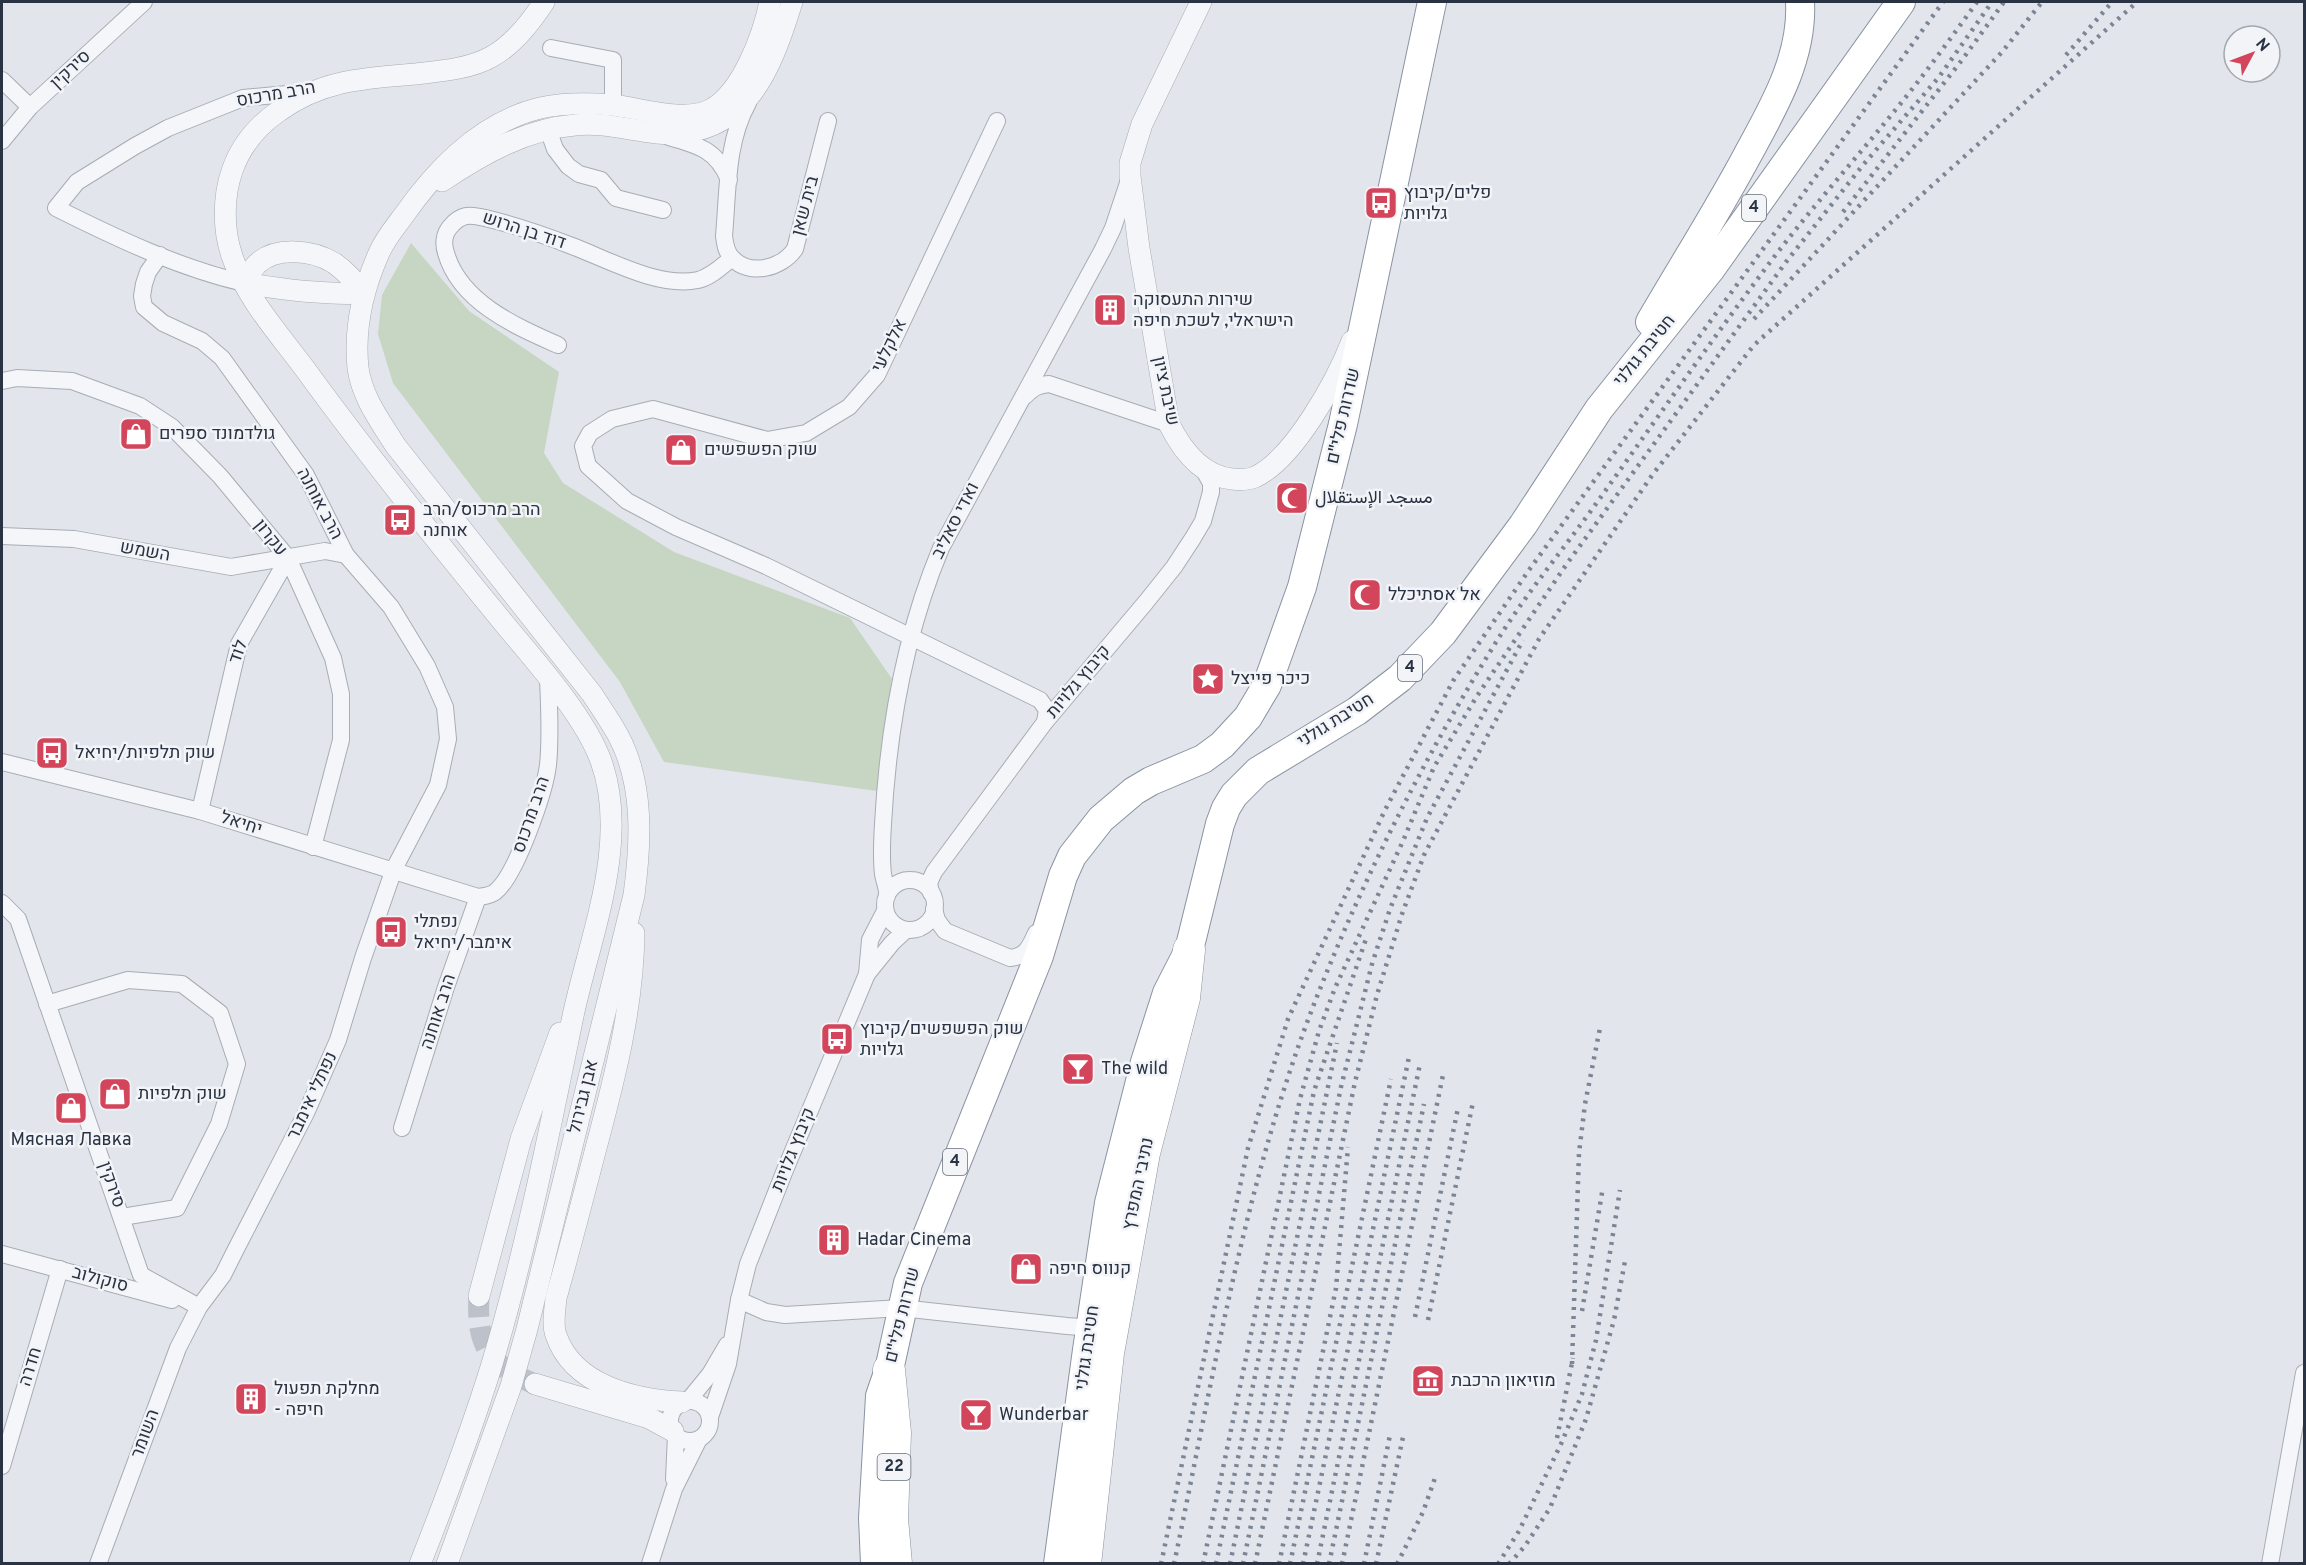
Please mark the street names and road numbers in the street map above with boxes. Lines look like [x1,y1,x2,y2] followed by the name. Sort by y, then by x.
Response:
[46,45,96,95] street label: סירקין
[235,77,317,113] street label: הרב מרכוס
[787,173,825,239] street label: בית שאן
[1742,195,1766,221] road number: 4
[479,207,569,255] street label: דוד בן הרוש
[1609,310,1681,392] street label: חטיבת גולני
[867,315,913,377] street label: אלקלעי
[1146,354,1184,428] street label: שיבת ציון
[1322,366,1366,466] street label: שדרות פלי"ם
[291,464,347,544] street label: הרב אוחנה
[927,479,985,563] street label: ואדי סאליב
[248,515,292,561] street label: עקרון
[118,536,172,568] street label: השמש
[224,637,254,667] street label: לוד
[1042,641,1116,723] street label: קיבוץ גלויות
[1398,655,1422,681] road number: 4
[1293,688,1379,754] street label: חטיבת גולני
[508,774,556,856] street label: הרב מרכוס
[217,806,265,842] street label: יחיאל
[416,971,462,1053] street label: הרב אוחנה
[283,1048,343,1144] street label: נפתלי אימבר
[564,1057,604,1137] street label: אבן גבירול
[767,1105,821,1195] street label: קיבוץ גלויות
[1118,1136,1160,1232] street label: נתיבי המפרץ
[943,1149,967,1175] road number: 4
[92,1159,130,1211] street label: סירקין
[69,1261,131,1299] street label: סוקולוב
[880,1265,926,1365] street label: שדרות פלי"ם
[1071,1304,1105,1392] street label: חטיבת גולני
[14,1345,48,1389] street label: חדרה
[127,1406,165,1462] street label: השומר
[878,1454,910,1480] road number: 22

